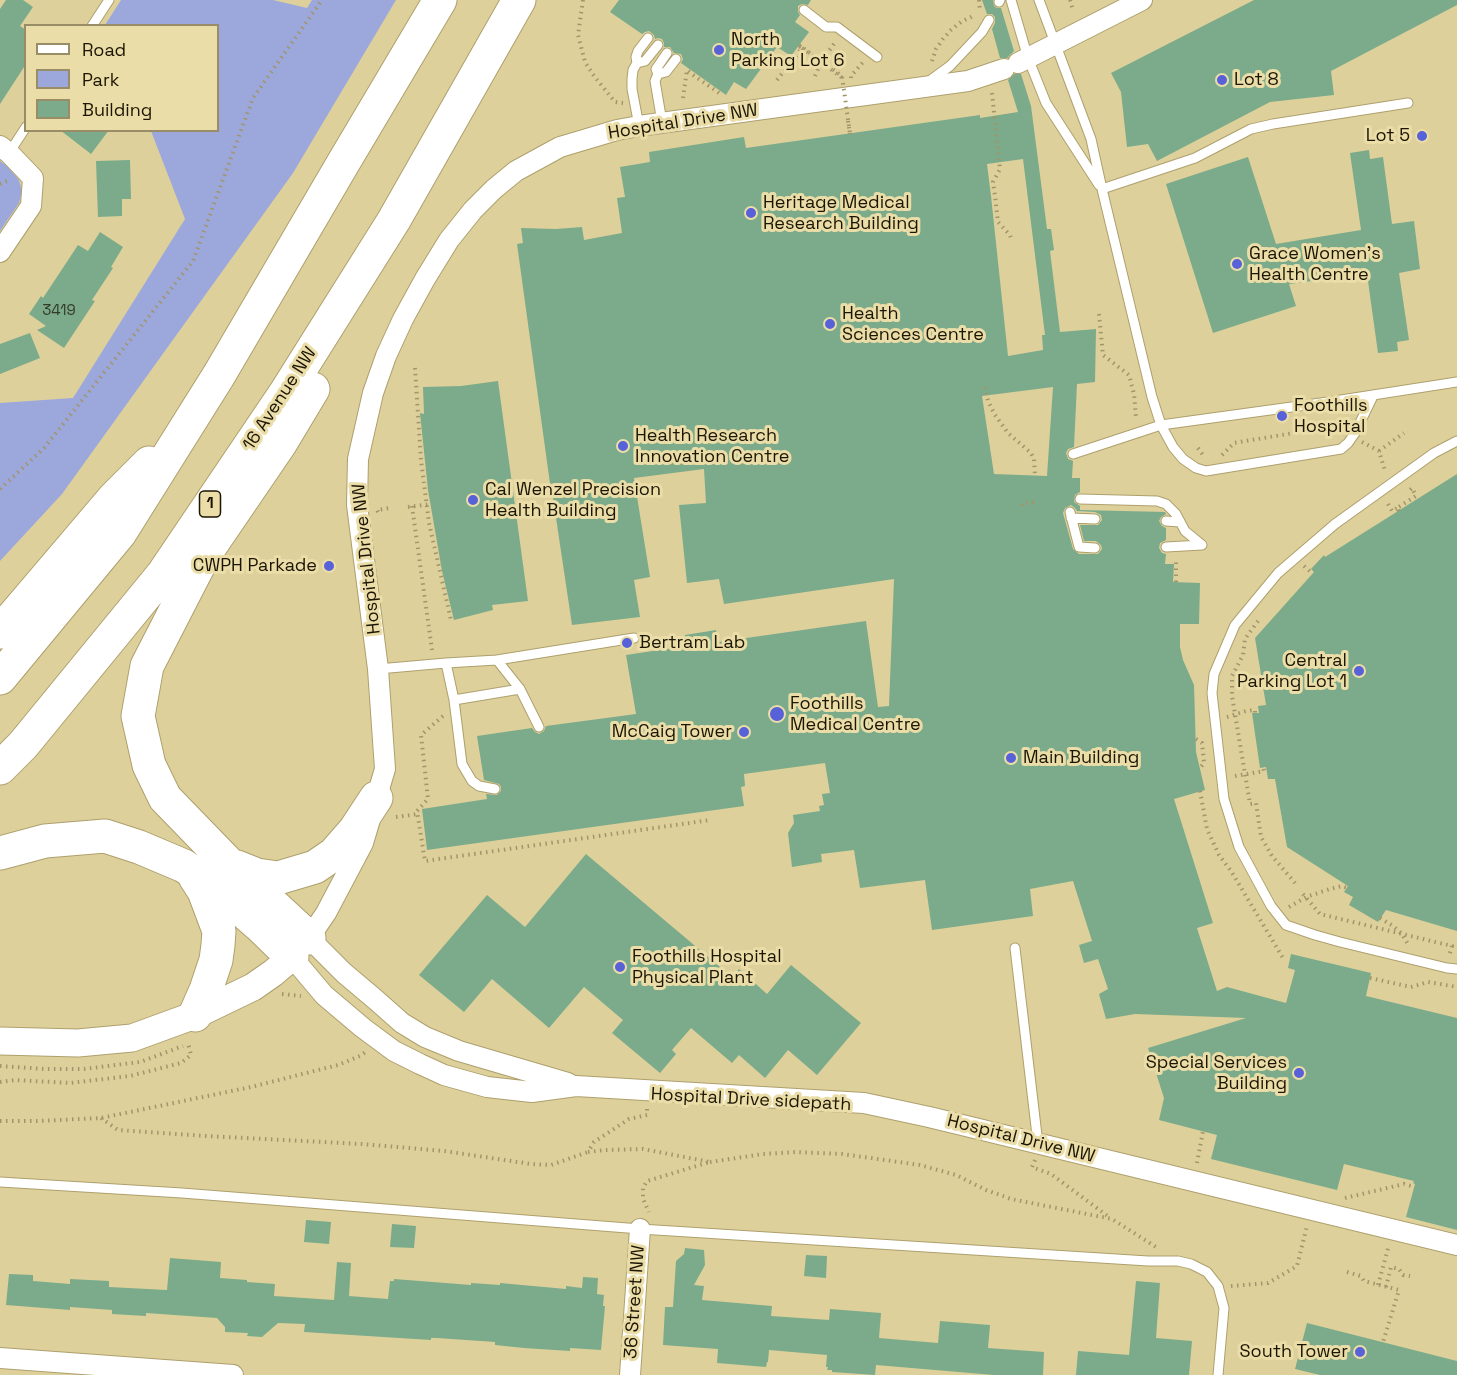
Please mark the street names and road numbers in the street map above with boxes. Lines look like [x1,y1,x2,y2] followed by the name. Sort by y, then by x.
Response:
[607,99,759,145] street label: Hospital Drive NW
[239,343,321,455] street label: 16 Avenue NW
[348,483,386,635] street label: Hospital Drive NW
[200,491,220,517] road number: 1
[650,1084,852,1116] street label: Hospital Drive sidepath
[945,1110,1097,1168] street label: Hospital Drive NW
[620,1244,650,1360] street label: 36 Street NW

